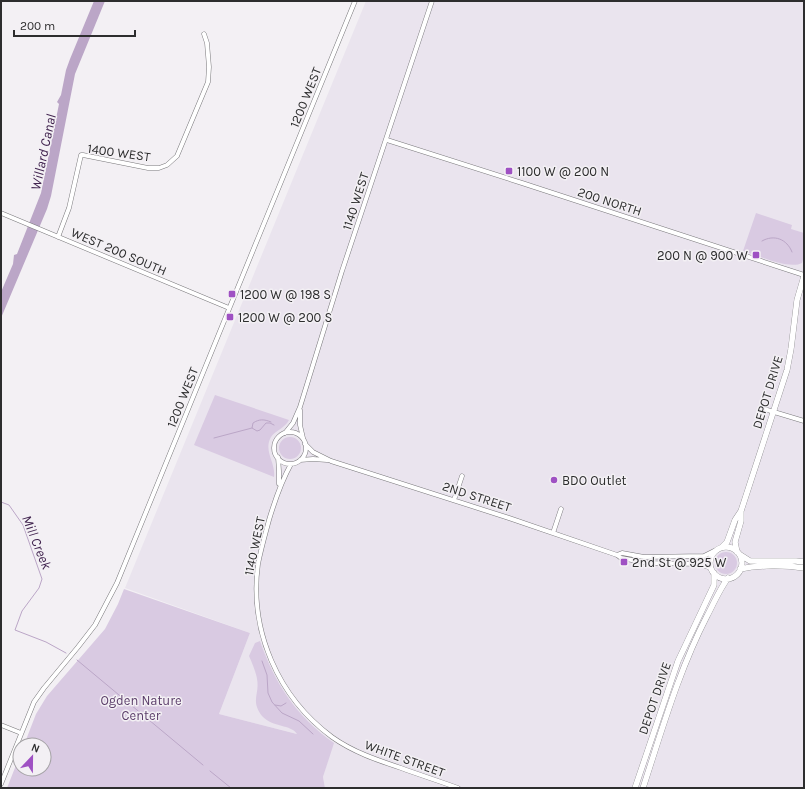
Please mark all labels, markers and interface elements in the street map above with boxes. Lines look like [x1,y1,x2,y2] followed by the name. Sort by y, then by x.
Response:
[14,12,135,38] scale bar
[20,19,55,33] text: 200 m
[287,64,325,130] street label: 1200 WEST
[27,112,60,192] water label: Willard Canal
[87,141,152,164] street label: 1400 WEST
[517,164,609,179] place label: 1100 W @ 200 N
[504,166,514,176] marker: 1100 W @ 200 N
[339,170,372,232] street label: 1140 WEST
[576,184,644,219] street label: 200 NORTH
[69,225,169,278] street label: WEST 200 SOUTH
[657,248,748,263] place label: 200 N @ 900 W
[751,250,761,260] marker: 200 N @ 900 W
[240,287,331,302] place label: 1200 W @ 198 S
[227,289,237,299] marker: 1200 W @ 198 S
[238,310,332,325] place label: 1200 W @ 200 S
[225,312,235,322] marker: 1200 W @ 200 S
[749,354,786,431] street label: DEPOT DRIVE
[164,364,202,430] street label: 1200 WEST
[562,473,627,488] place label: BDO Outlet
[549,475,559,485] marker: BDO Outlet
[441,478,514,515] street label: 2ND STREET
[18,513,55,573] water label: Mill Creek
[241,515,268,577] street label: 1140 WEST
[632,555,727,570] place label: 2nd St @ 925 W
[619,557,629,567] marker: 2nd St @ 925 W
[635,660,674,736] street label: DEPOT DRIVE
[100,693,182,723] park label: Ogden Nature Center
[12,737,52,777] north arrow
[363,737,447,780] street label: WHITE STREET
[29,741,42,756] text: N

